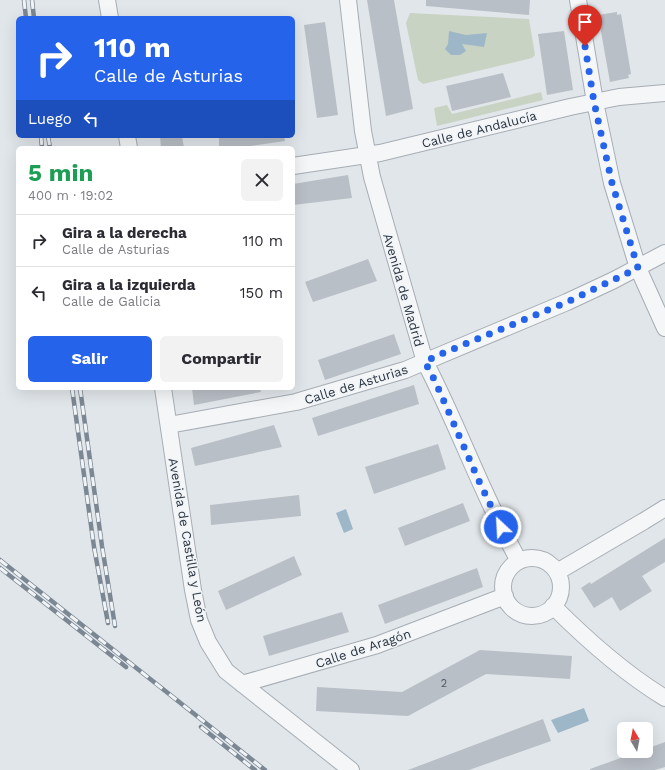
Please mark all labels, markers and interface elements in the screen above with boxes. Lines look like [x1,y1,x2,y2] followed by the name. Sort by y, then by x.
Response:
[568,5,602,46] pin
[574,11,596,33] icon: arrive
[94,31,171,64] text: 110 m
[28,32,80,84] icon: right
[94,65,243,86] text: Calle de Asturias
[80,108,102,130] icon: left
[420,108,539,151] street label: Calle de Andalucía
[28,110,72,128] text: Luego
[28,159,93,187] text: 5 min
[241,159,283,201] button: close
[28,188,113,203] text: 400 m · 19:02
[62,224,187,242] text: Gira a la derecha
[28,230,50,252] icon: right
[243,232,283,250] text: 110 m
[380,232,427,348] street label: Avenida de Madrid
[62,242,170,257] text: Calle de Asturias
[62,276,195,294] text: Gira a la izquierda
[28,282,50,304] icon: left
[240,284,283,302] text: 150 m
[62,294,161,309] text: Calle de Galicia
[28,336,152,382] button: Salir
[160,336,283,382] button: Compartir
[303,362,410,407] street label: Calle de Asturias
[166,457,209,623] street label: Avenida de Castilla y León
[480,506,522,548] position arrow
[313,626,413,671] street label: Calle de Aragón
[441,677,447,690] house number: 2
[617,722,653,758] north arrow
[617,722,653,758] map controls

